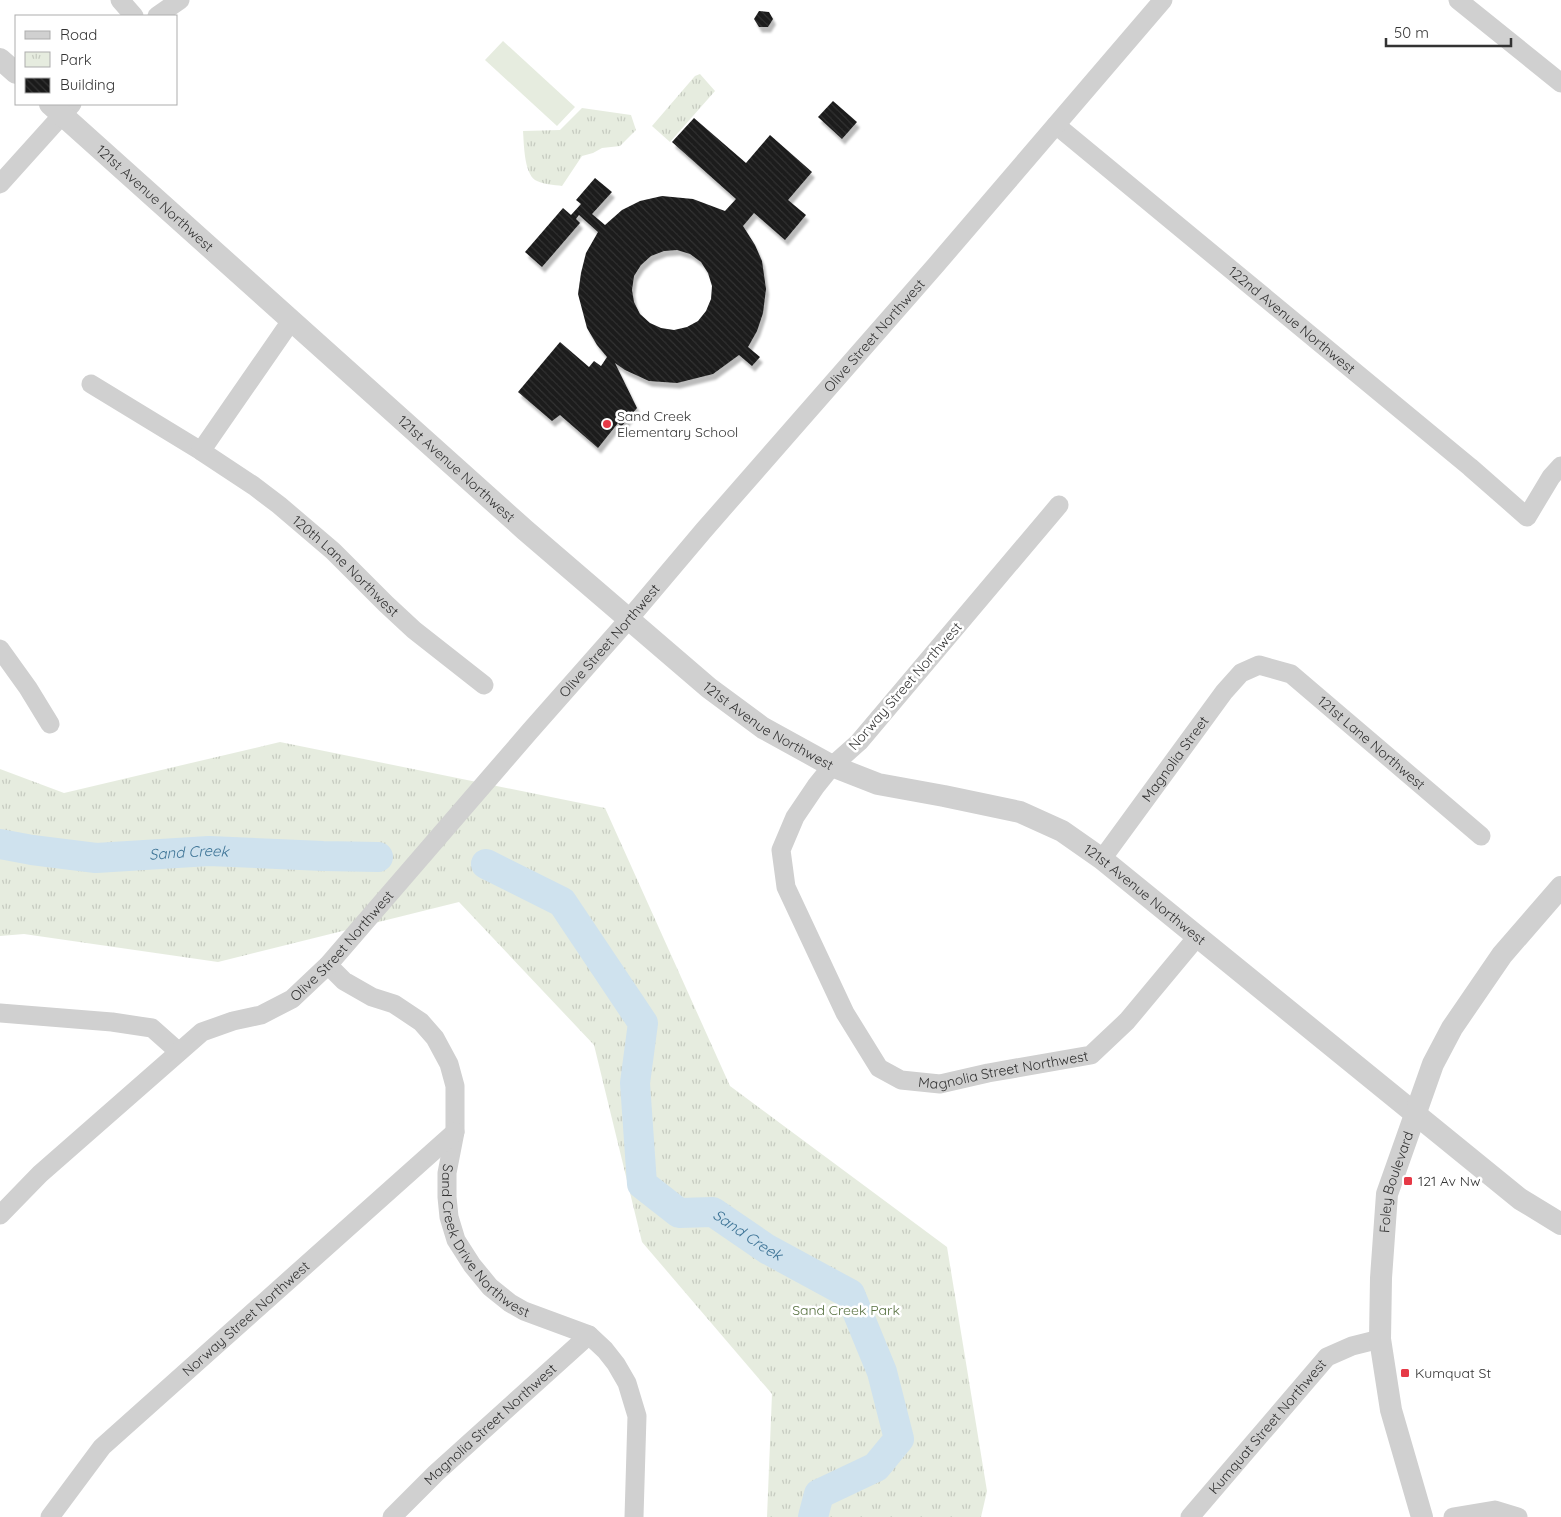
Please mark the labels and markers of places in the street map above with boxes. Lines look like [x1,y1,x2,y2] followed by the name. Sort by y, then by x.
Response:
[617,407,738,441] place label: Sand Creek Elementary School
[601,418,613,430] marker: Sand Creek Elementary School
[1418,1172,1481,1190] place label: 121 Av Nw
[1402,1175,1414,1187] marker: 121 Av Nw
[1415,1364,1491,1382] place label: Kumquat St
[1399,1367,1411,1379] marker: Kumquat St

